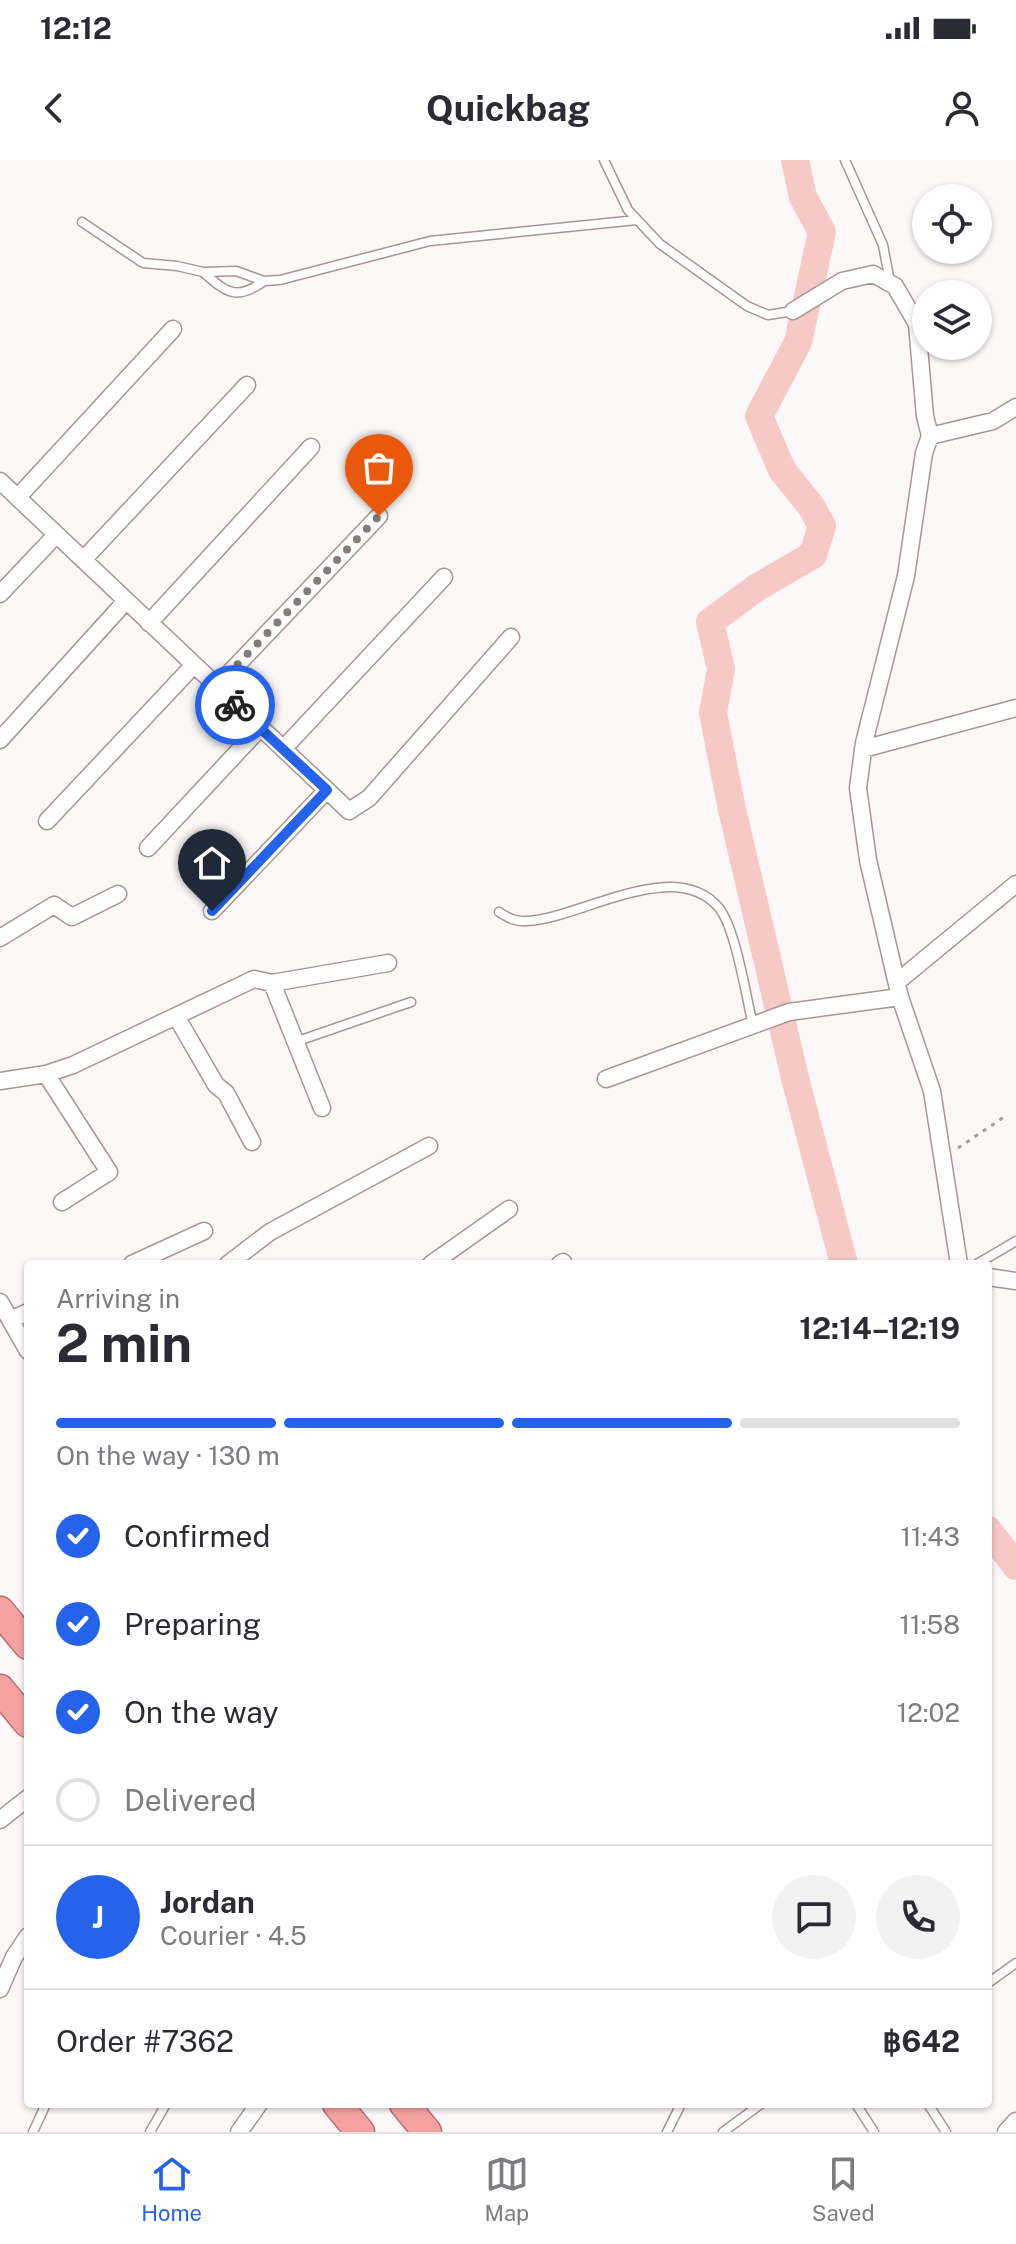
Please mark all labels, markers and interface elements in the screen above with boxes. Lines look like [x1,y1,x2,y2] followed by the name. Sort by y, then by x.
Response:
[40,10,112,46] text: 12:12
[32,86,76,130] icon: back
[940,86,984,130] icon: person
[426,87,590,129] text: Quickbag
[912,184,992,360] map controls
[912,184,992,264] button: locate
[912,280,992,360] button: layers
[345,434,413,516] pin
[357,446,401,490] icon: bag
[195,665,275,745] courier
[213,683,257,727] icon: bike
[178,829,246,911] pin
[190,841,234,885] icon: home
[56,1283,180,1314] text: Arriving in
[799,1310,960,1346] text: 12:14–12:19
[56,1313,192,1374] text: 2 min
[56,1440,280,1471] text: On the way · 130 m
[56,1514,100,1558] icon: check
[124,1518,270,1554] text: Confirmed
[900,1521,960,1552] text: 11:43
[56,1602,100,1646] icon: check
[124,1606,261,1642] text: Preparing
[899,1609,960,1640] text: 11:58
[56,1690,100,1734] icon: check
[124,1694,278,1730] text: On the way
[897,1697,960,1728] text: 12:02
[124,1782,256,1818] text: Delivered
[772,1875,856,1959] button: chat
[876,1875,960,1959] button: phone
[160,1884,255,1920] text: Jordan
[92,1899,104,1935] text: J
[160,1920,307,1951] text: Courier · 4.5
[56,2023,234,2059] text: Order #7362
[882,2023,960,2059] text: ฿642
[141,2152,202,2226] tab: Home
[485,2152,529,2226] tab: Map
[812,2152,875,2226] tab: Saved

